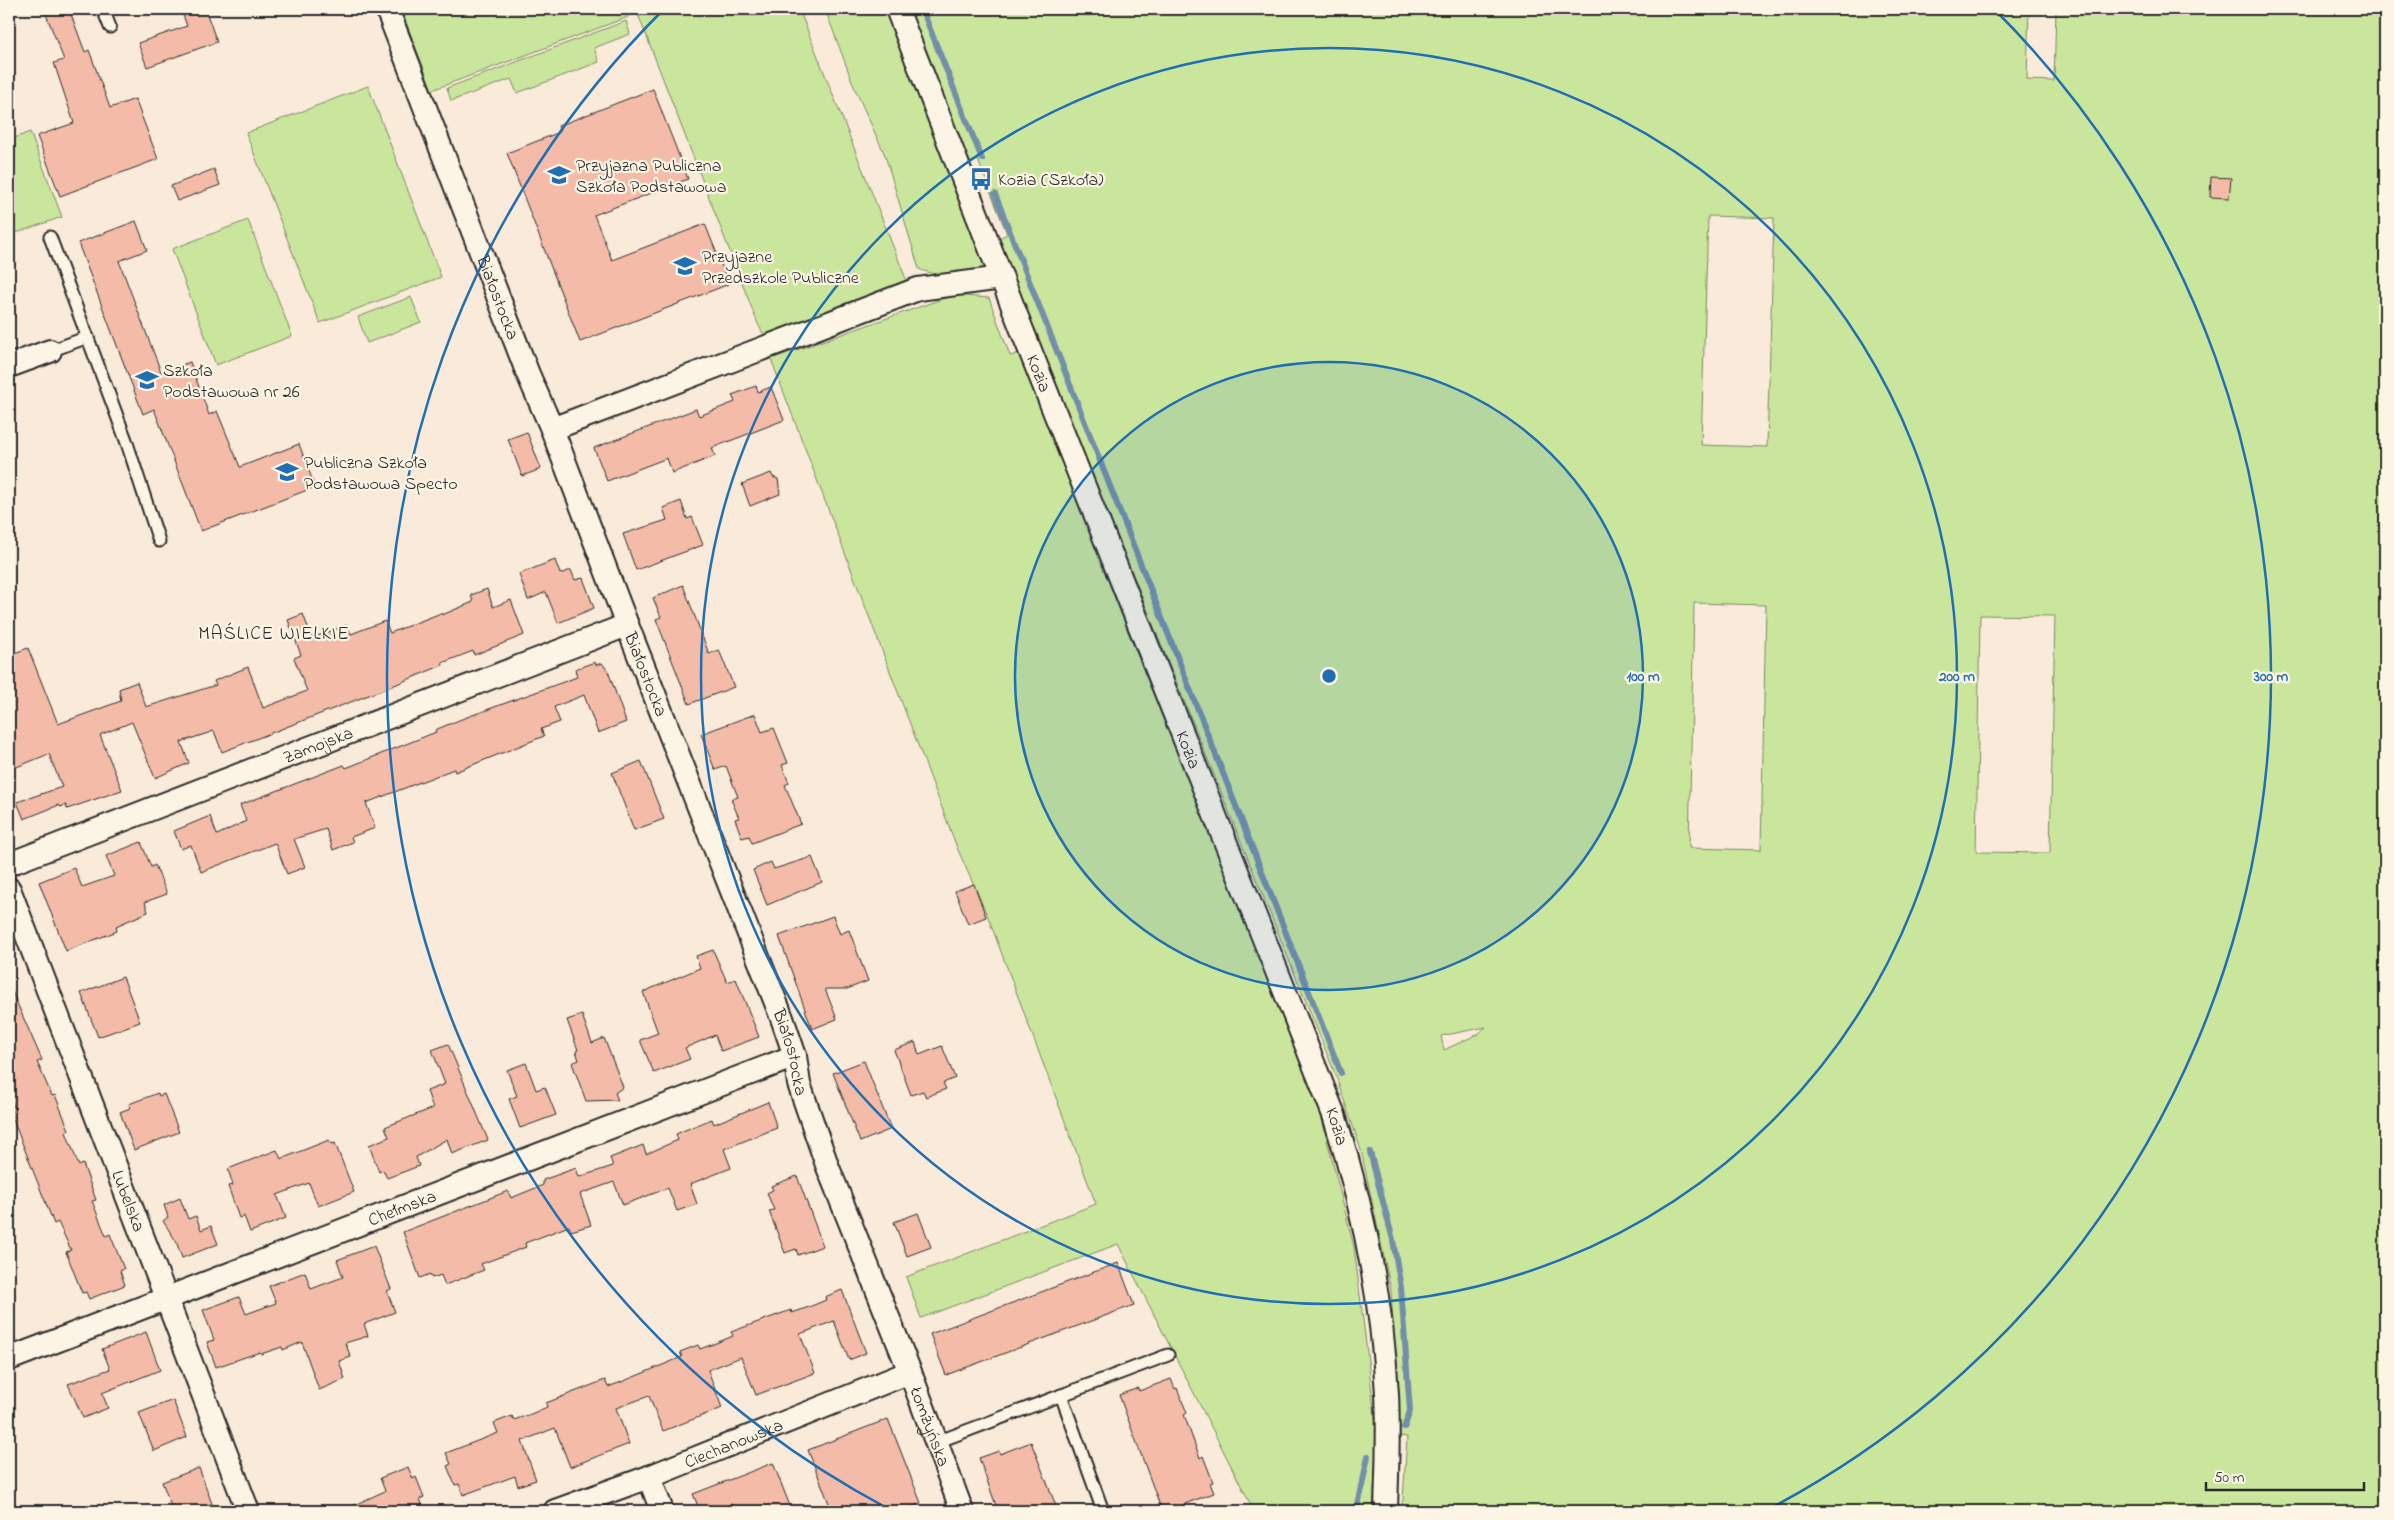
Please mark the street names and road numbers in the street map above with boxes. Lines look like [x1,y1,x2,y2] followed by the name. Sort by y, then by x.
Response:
[468,251,525,344] street label: Białostocka
[1018,351,1057,397] street label: Kozia
[616,628,673,721] street label: Białostocka
[280,721,357,772] street label: Zamojska
[1168,728,1206,773] street label: Kozia
[764,1005,813,1100] street label: Białostocka
[1317,1104,1354,1149] street label: Kozia
[103,1167,151,1236] street label: Lubelska
[365,1184,441,1234] street label: Chełmska
[901,1383,955,1471] street label: Łomżyńska
[681,1413,787,1476] street label: Ciechanowska

